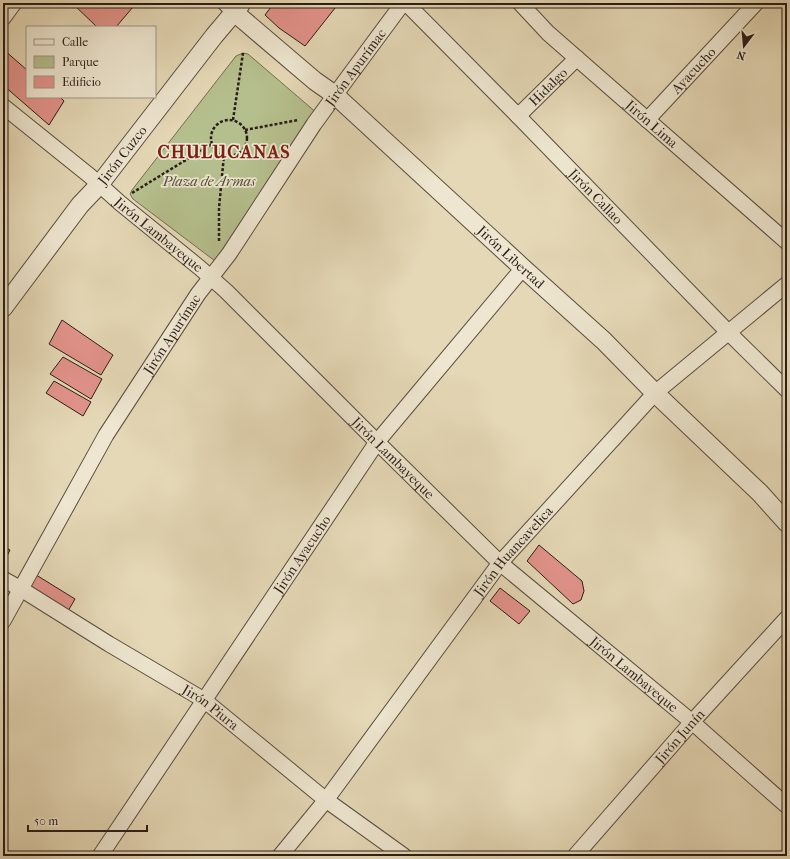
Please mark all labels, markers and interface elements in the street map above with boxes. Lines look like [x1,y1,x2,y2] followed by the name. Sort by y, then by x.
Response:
[321,25,390,110] street label: Jirón Apurímac
[26,26,156,98] legend
[724,26,764,66] north arrow
[62,35,88,49] text: Calle
[667,43,719,98] street label: Ayacucho
[735,48,747,63] text: N
[62,55,99,69] text: Parque
[525,64,571,109] street label: Hidalgo
[62,75,101,89] text: Edificio
[621,96,682,152] street label: Jirón Lima
[93,122,150,189] street label: Jirón Cuzco
[158,142,290,163] district label: CHULUCANAS
[565,164,627,227] street label: Jirón Callao
[162,173,256,190] park label: Plaza de Armas
[110,193,207,276] street label: Jirón Lambayeque
[473,221,548,292] street label: Jirón Libertad
[139,291,204,378] street label: Jirón Apurímac
[348,413,438,502] street label: Jirón Lambayeque
[469,502,557,600] street label: Jirón Huancavelica
[269,512,334,598] street label: Jirón Ayacucho
[586,632,682,716] street label: Jirón Lambayeque
[178,680,243,734] street label: Jirón Piura
[651,706,708,768] street label: Jirón Junín
[28,807,147,833] scale bar
[34,814,58,828] text: 50 m

